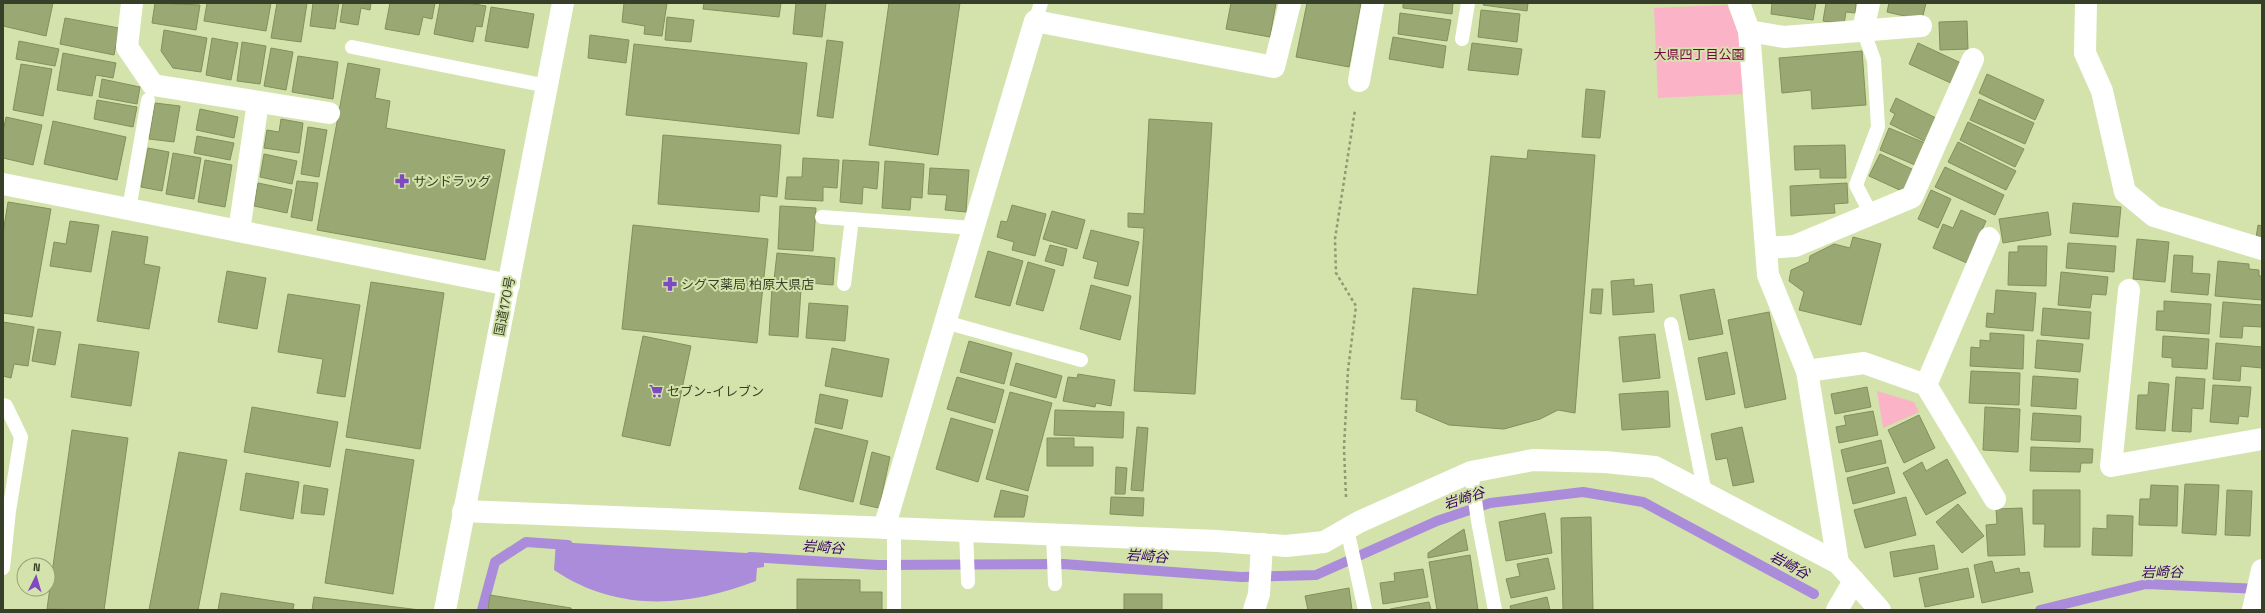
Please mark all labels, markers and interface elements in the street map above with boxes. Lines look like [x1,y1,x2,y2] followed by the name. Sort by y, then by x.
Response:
[1653,46,1745,63] park label: 大県四丁目公園
[394,173,410,189] pharmacy icon: サンドラッグ
[413,173,491,190] place label: サンドラッグ
[490,275,519,337] street label: 国道170号
[662,276,678,292] pharmacy icon: シグマ薬局 柏原大県店
[681,276,814,293] place label: シグマ薬局 柏原大県店
[648,383,664,399] supermarket icon: セブン-イレブン
[667,383,764,400] place label: セブン-イレブン
[1441,483,1488,513] water label: 岩崎谷
[801,537,846,558] water label: 岩崎谷
[1125,546,1170,567] water label: 岩崎谷
[1767,547,1814,583] water label: 岩崎谷
[16,557,56,597] north arrow
[33,560,41,574] text: N
[2141,563,2184,581] water label: 岩崎谷

